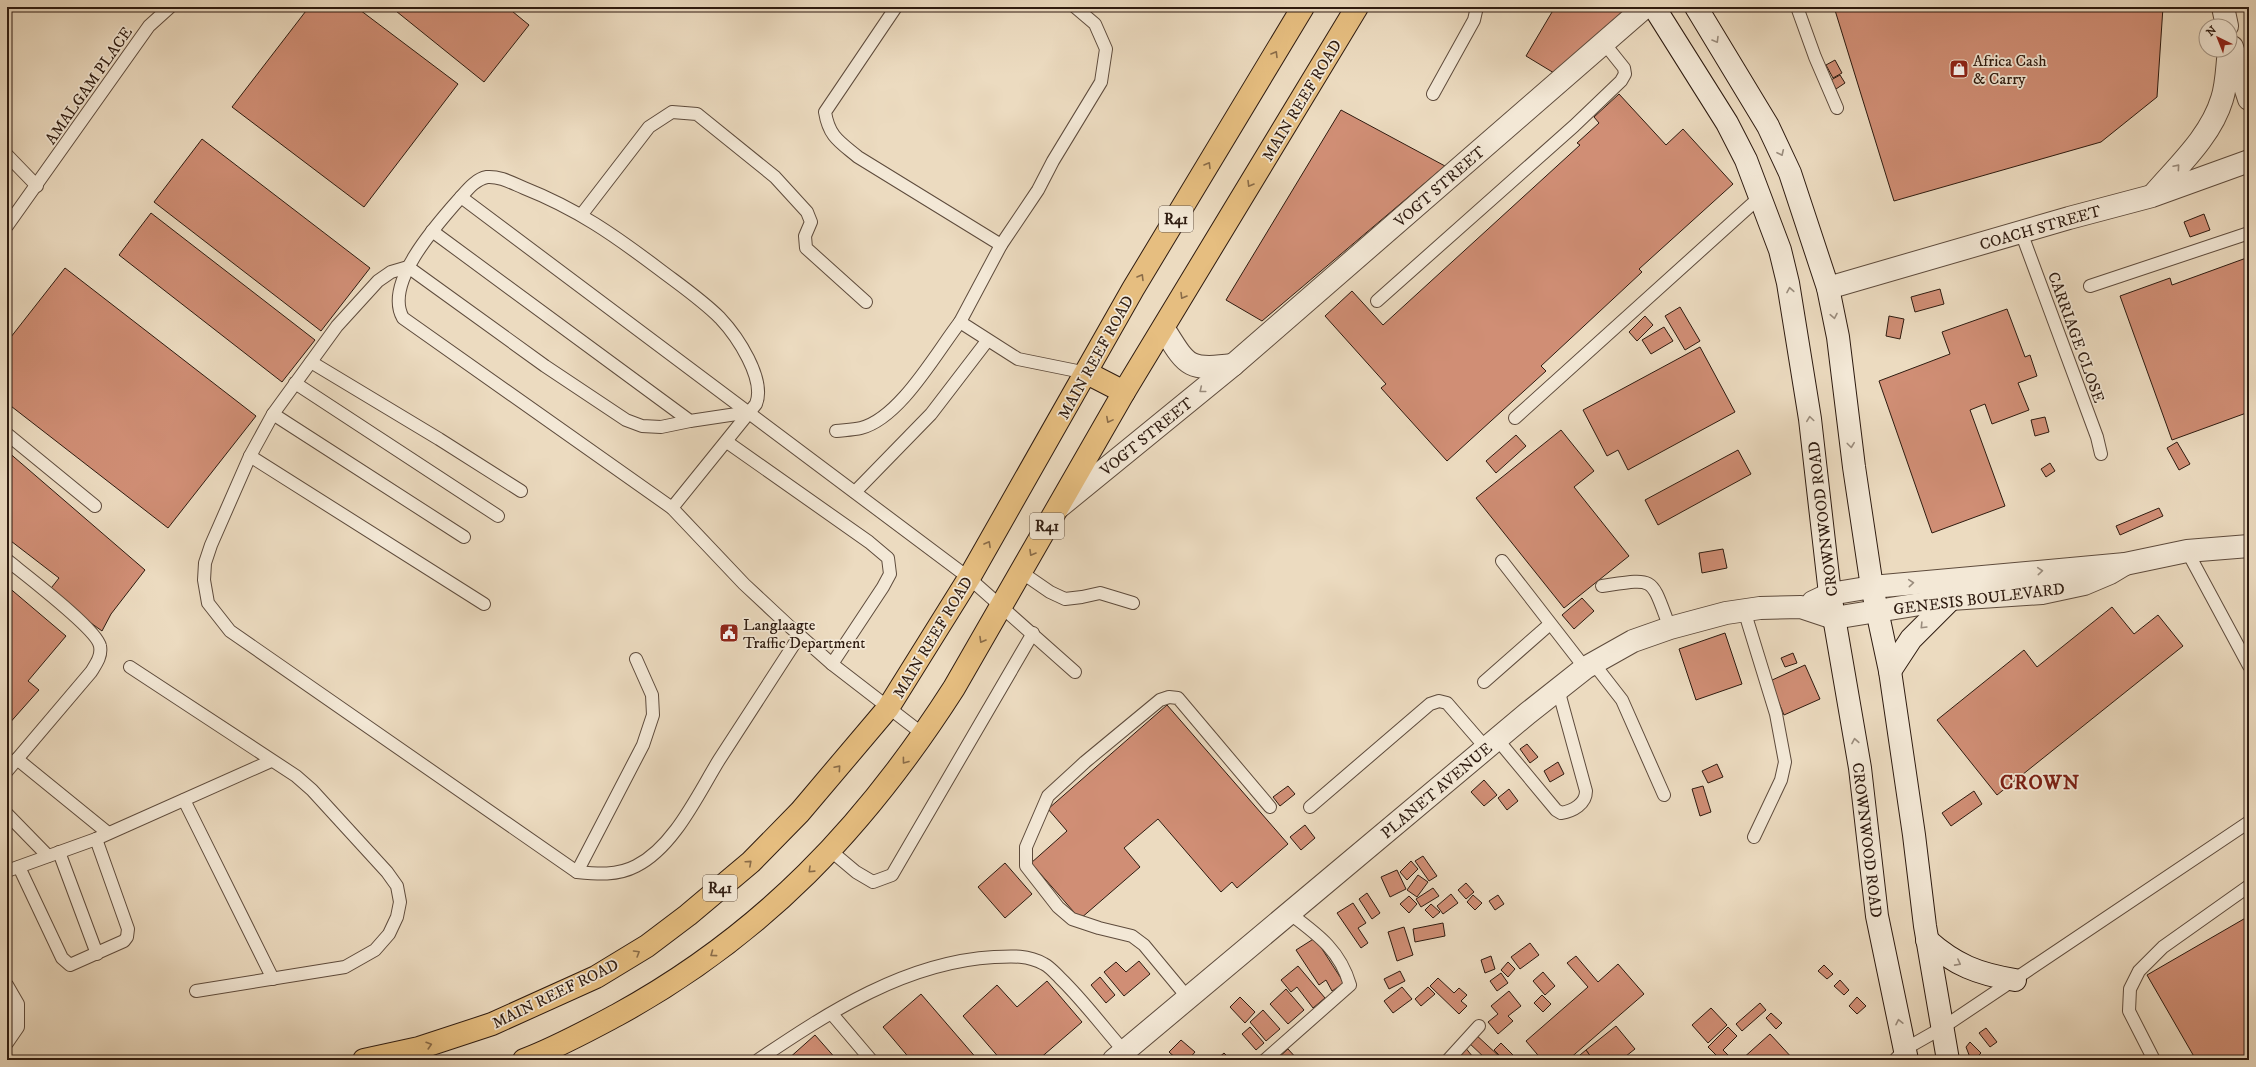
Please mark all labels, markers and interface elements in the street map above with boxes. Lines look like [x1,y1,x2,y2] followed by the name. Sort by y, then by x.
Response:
[2198,18,2238,58] north arrow
[41,23,137,148] street label: AMALGAM PLACE
[2204,23,2220,40] text: N
[1258,36,1346,165] street label: MAIN REEF ROAD
[1711,36,1719,43] one-way arrow
[1270,51,1278,58] one-way arrow
[1973,51,2047,89] place label: Africa Cash & Carry
[1948,58,1970,80] shop icon: Africa Cash & Carry
[1389,142,1489,232] street label: VOGT STREET
[1776,149,1784,156] one-way arrow
[1203,162,1210,169] one-way arrow
[2173,164,2180,172] one-way arrow
[1248,180,1255,187] one-way arrow
[1977,201,2103,255] street label: COACH STREET
[1159,206,1193,232] road number: R41
[2043,269,2109,406] street label: CARRIAGE CLOSE
[1136,274,1143,281] one-way arrow
[1786,287,1794,293] one-way arrow
[1054,292,1138,423] street label: MAIN REEF ROAD
[1181,292,1188,299] one-way arrow
[1829,313,1838,319] one-way arrow
[1200,385,1207,392] one-way arrow
[1095,393,1197,481] street label: VOGT STREET
[1106,415,1114,423] one-way arrow
[1806,416,1815,422] one-way arrow
[1804,440,1842,598] street label: CROWNWOOD ROAD
[1846,442,1855,448] one-way arrow
[1030,513,1064,539] road number: R41
[983,541,990,548] one-way arrow
[1030,549,1037,556] one-way arrow
[2037,566,2043,575] one-way arrow
[889,573,977,702] street label: MAIN REEF ROAD
[1892,579,2066,619] street label: GENESIS BOULEVARD
[1908,579,1914,588] one-way arrow
[743,615,865,653] place label: Langlaagte Traffic Department
[1921,621,1928,629] one-way arrow
[718,622,740,644] public building icon: Langlaagte Traffic Department
[980,636,987,643] one-way arrow
[1377,738,1496,843] street label: PLANET AVENUE
[1851,738,1860,745] one-way arrow
[903,757,910,764] one-way arrow
[1848,761,1886,919] street label: CROWNWOOD ROAD
[833,765,840,773] one-way arrow
[2000,771,2080,796] district label: CROWN
[744,860,752,868] one-way arrow
[808,865,816,873] one-way arrow
[703,875,737,901] road number: R41
[633,950,640,957] one-way arrow
[710,950,717,957] one-way arrow
[489,955,622,1033] street label: MAIN REEF ROAD
[1954,958,1961,966] one-way arrow
[1895,1019,1903,1025] one-way arrow
[425,1041,432,1050] one-way arrow

